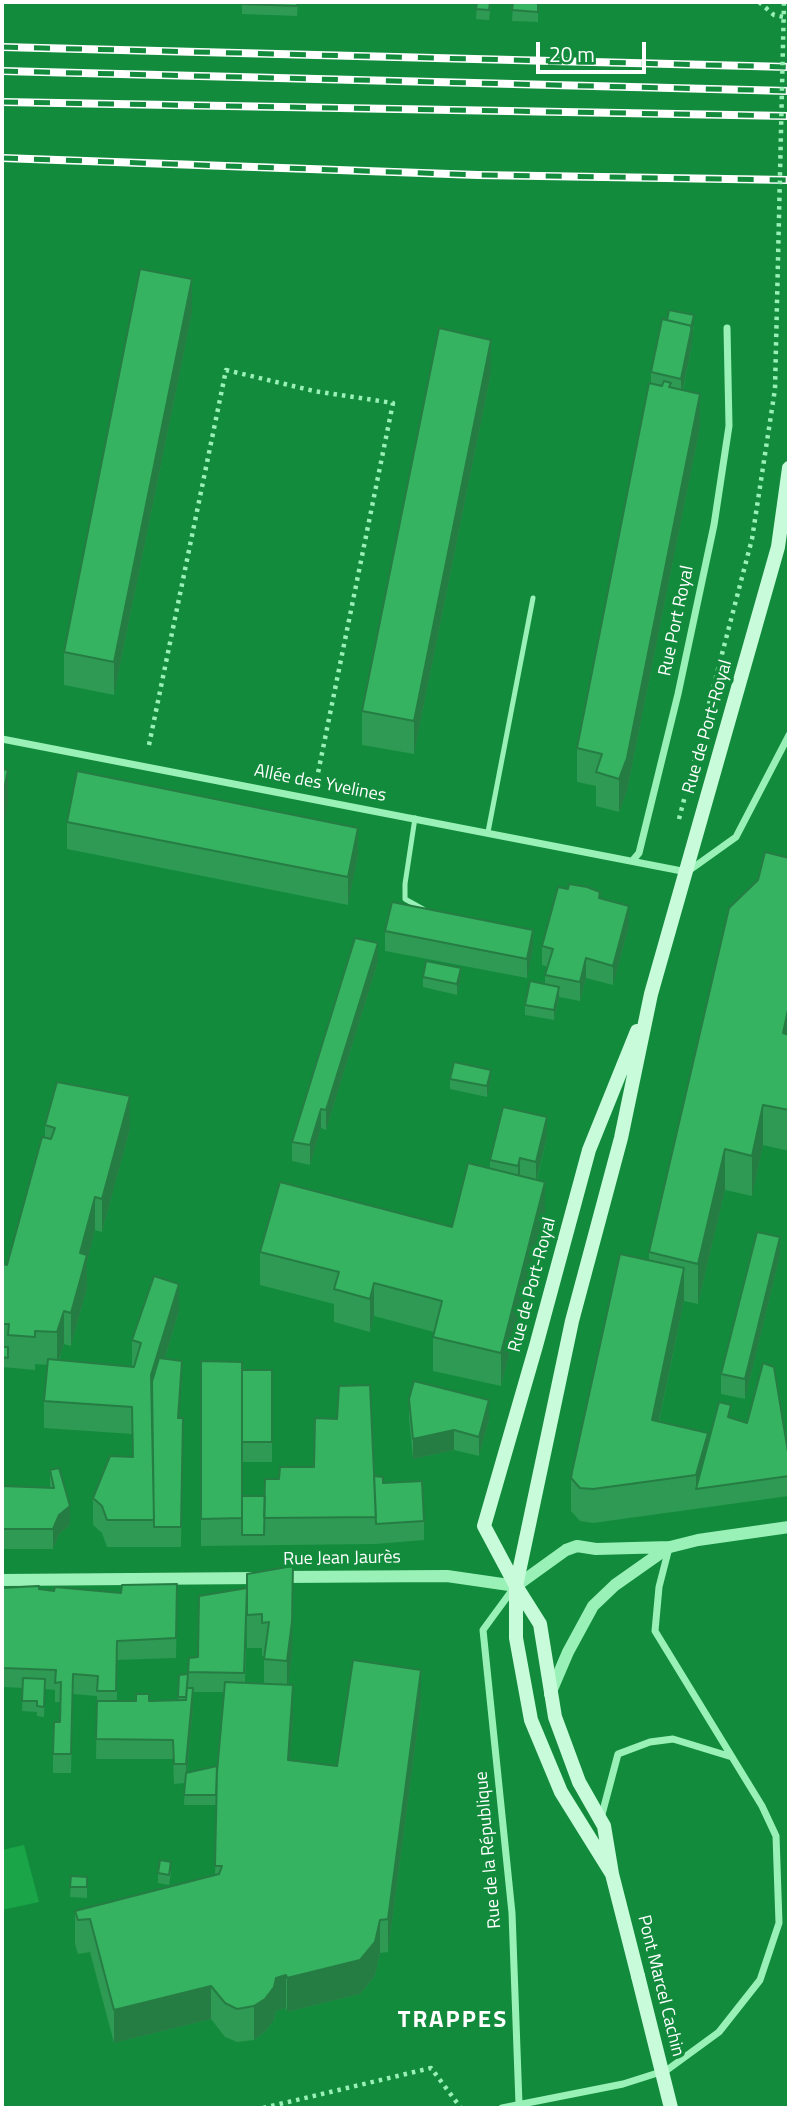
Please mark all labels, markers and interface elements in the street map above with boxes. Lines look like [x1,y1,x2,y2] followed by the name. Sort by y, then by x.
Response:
[539,28,649,72] scale bar
[549,38,595,70] text: 20 m
[655,564,699,678] street label: Rue Port Royal
[679,658,737,796] street label: Rue de Port-Royal
[252,761,388,807] street label: Allée des Yvelines
[505,1215,561,1355] street label: Rue de Port-Royal
[283,1547,401,1571] street label: Rue Jean Jaurès
[471,1770,507,1930] street label: Rue de la République
[632,1913,688,2059] street label: Pont Marcel Cachin
[399,2007,507,2035] district label: TRAPPES

